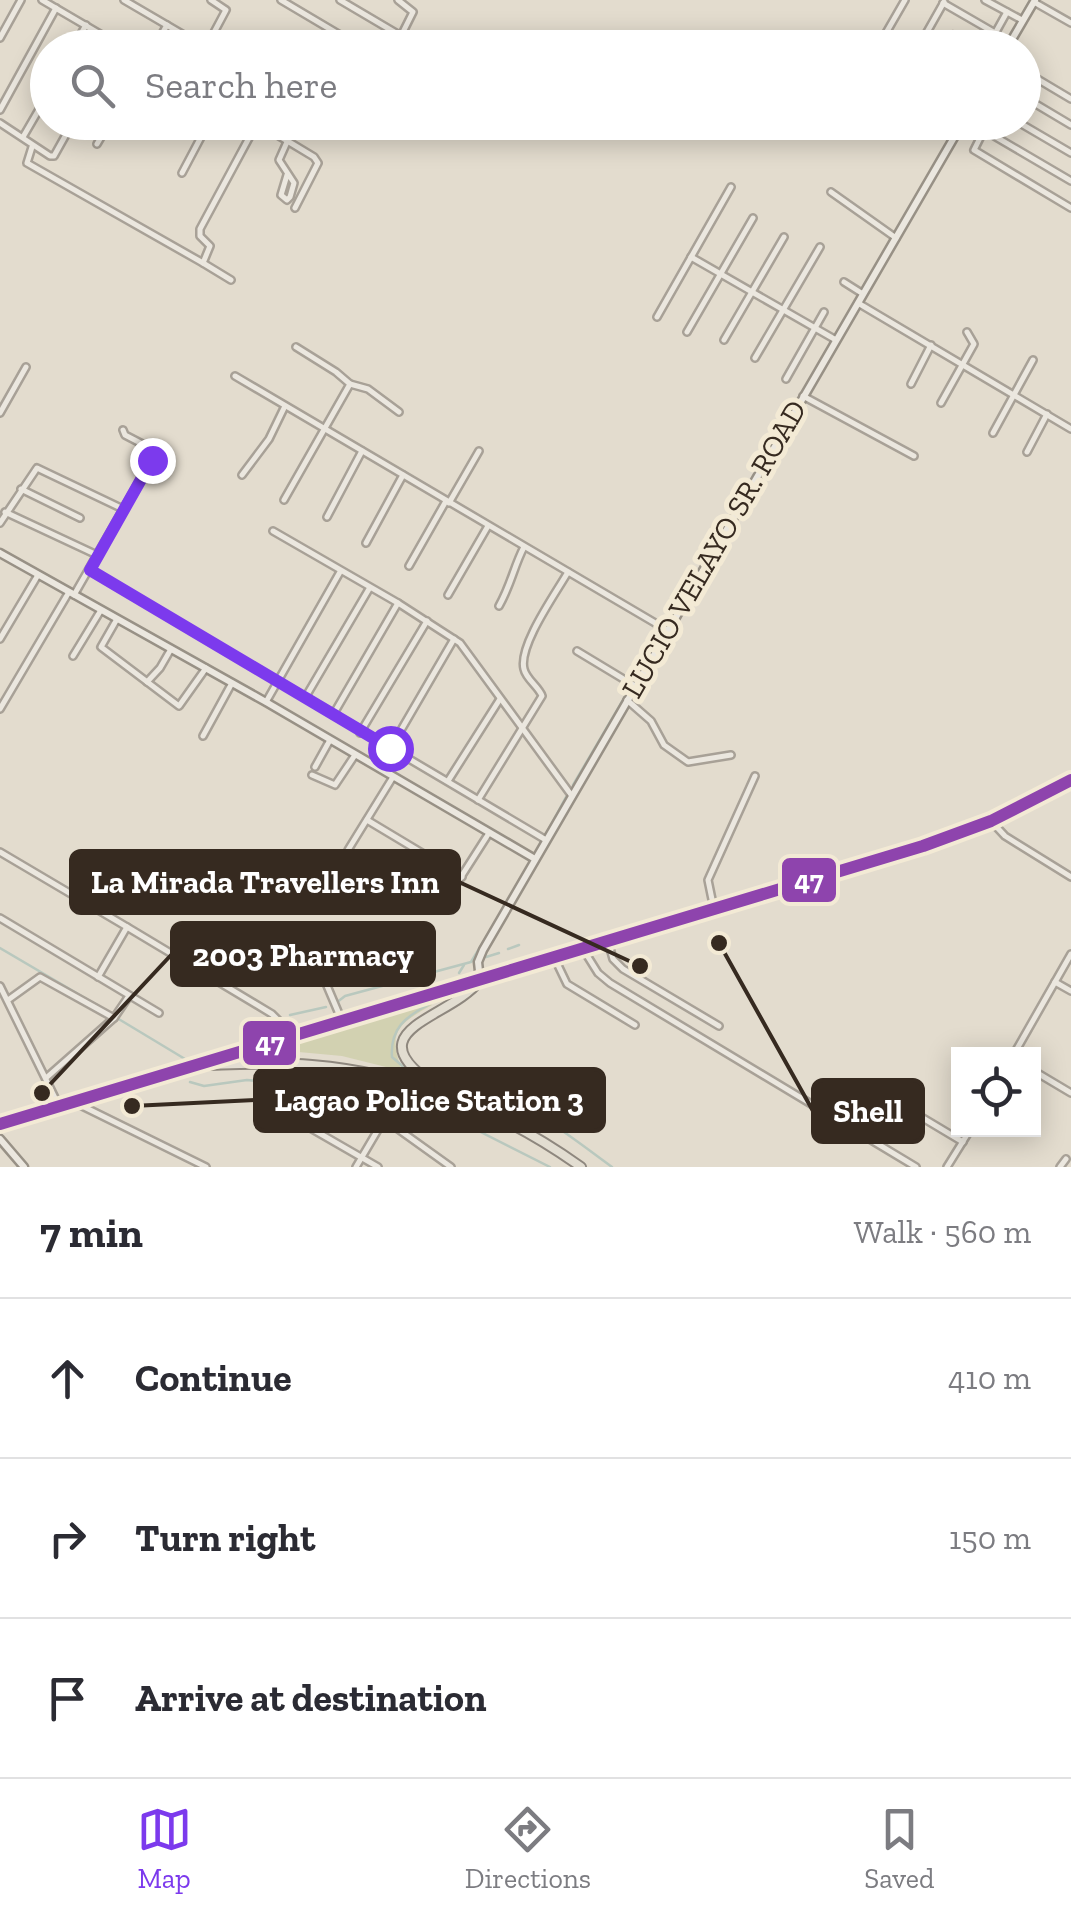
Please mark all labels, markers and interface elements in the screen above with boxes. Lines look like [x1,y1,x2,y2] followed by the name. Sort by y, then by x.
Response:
[30,30,1041,140] search box
[65,58,120,113] icon: search
[145,62,337,108] text: Search here
[614,394,814,704] street label: LUCIO VELAYO SR. ROAD
[130,438,176,484] route end
[368,726,414,772] route start
[71,851,459,913] callout: La Mirada Travellers Inn
[780,856,838,904] line badge: 47
[91,863,439,901] text: La Mirada Travellers Inn
[794,864,824,897] text: 47
[172,923,434,985] callout: 2003 Pharmacy
[192,936,414,974] text: 2003 Pharmacy
[241,1019,298,1067] line badge: 47
[255,1026,285,1059] text: 47
[951,1047,1041,1137] map controls
[951,1047,1041,1137] button: locate
[255,1069,604,1131] callout: Lagao Police Station 3
[813,1080,923,1142] callout: Shell
[274,1081,584,1119] text: Lagao Police Station 3
[833,1092,903,1130] text: Shell
[40,1207,143,1258] text: 7 min
[854,1213,1031,1251] text: Walk · 560 m
[40,1351,95,1406] icon: ahead
[135,1355,292,1401] text: Continue
[948,1359,1031,1397] text: 410 m
[40,1511,95,1566] icon: right
[135,1515,315,1561] text: Turn right
[949,1519,1031,1557] text: 150 m
[40,1671,95,1726] icon: arrive
[135,1675,486,1721] text: Arrive at destination
[137,1802,192,1895] tab: Map
[465,1802,591,1895] tab: Directions
[864,1802,934,1895] tab: Saved

